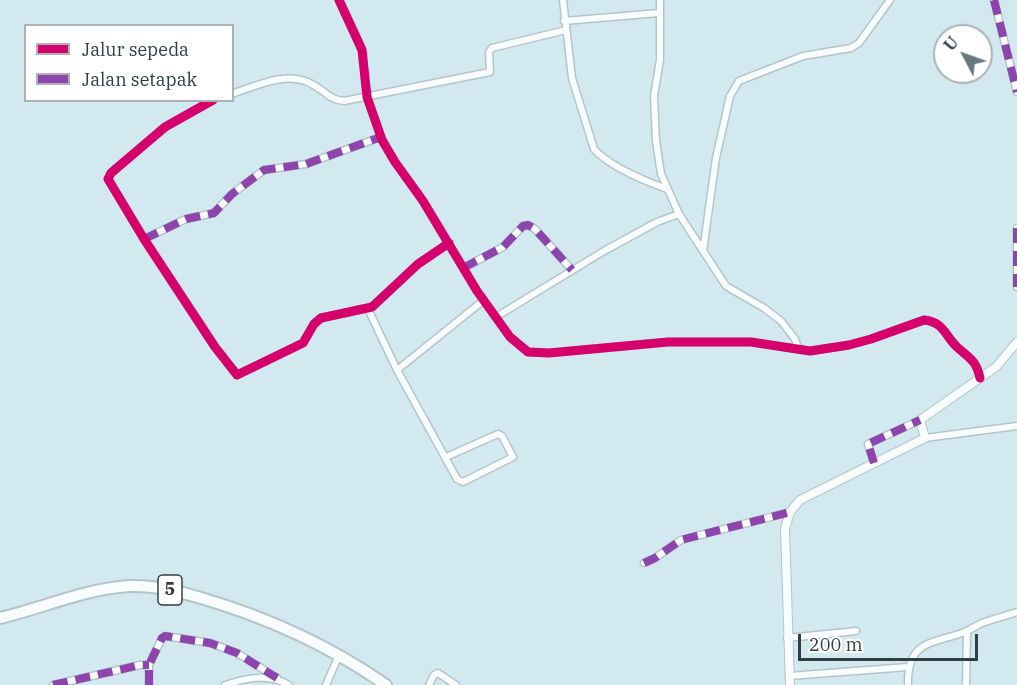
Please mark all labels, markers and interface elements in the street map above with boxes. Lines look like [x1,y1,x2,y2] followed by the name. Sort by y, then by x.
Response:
[24,24,234,102] legend
[933,24,993,84] north arrow
[939,32,963,55] text: U
[82,38,189,61] text: Jalur sepeda
[82,68,197,91] text: Jalan setapak
[158,575,182,605] road number: 5
[801,622,981,660] scale bar
[809,633,863,656] text: 200 m

